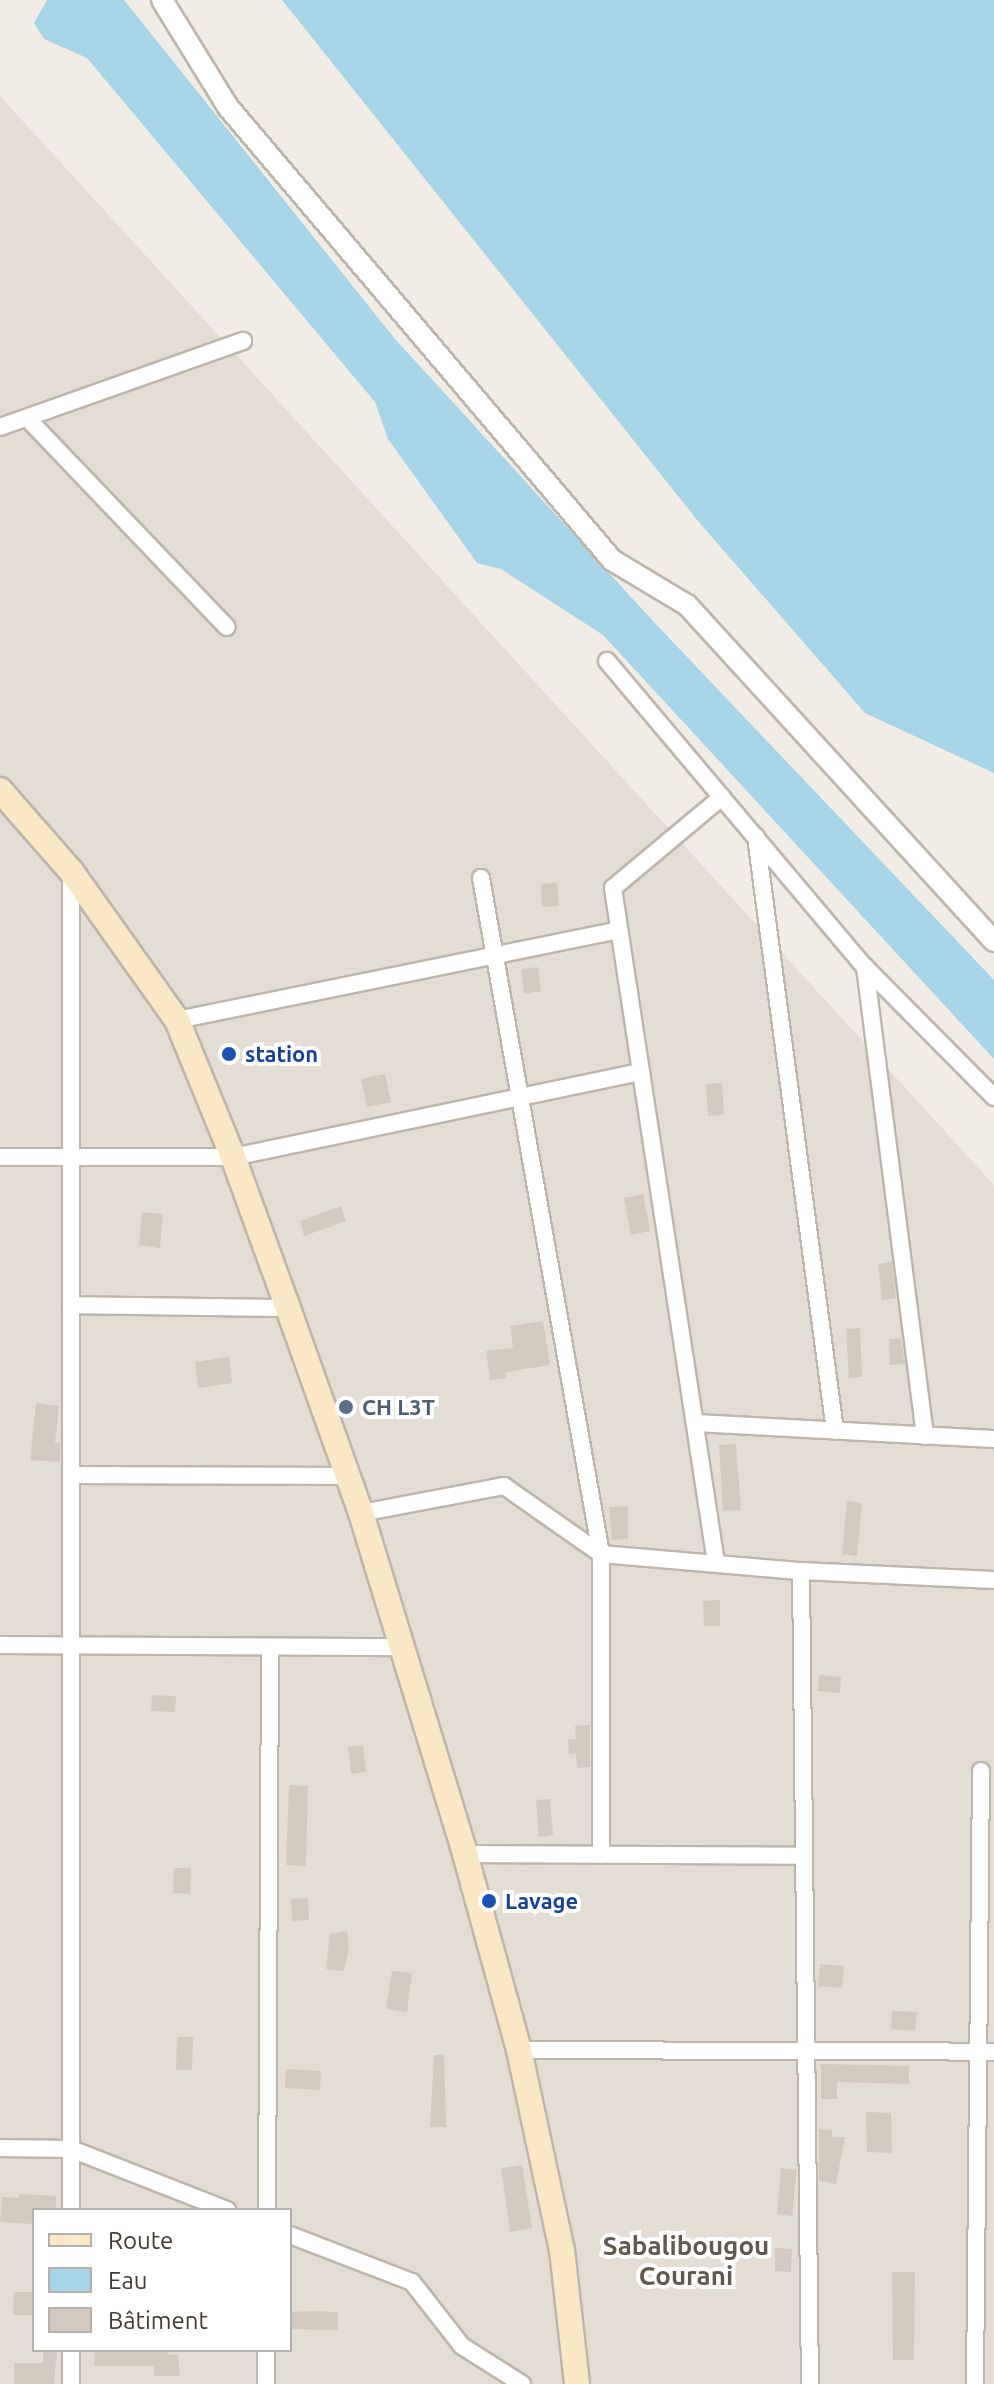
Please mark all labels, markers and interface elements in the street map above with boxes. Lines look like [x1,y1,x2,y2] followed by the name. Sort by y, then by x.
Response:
[245,1041,318,1067] place label: station
[220,1045,238,1063] marker: station
[362,1394,435,1420] place label: CH L3T
[337,1398,355,1416] marker: CH L3T
[505,1888,578,1914] place label: Lavage
[480,1892,498,1910] marker: Lavage
[32,2208,292,2352] legend
[108,2227,173,2254] text: Route
[603,2230,769,2292] district label: Sabalibougou Courani
[108,2267,147,2294] text: Eau
[108,2307,208,2334] text: Bâtiment

